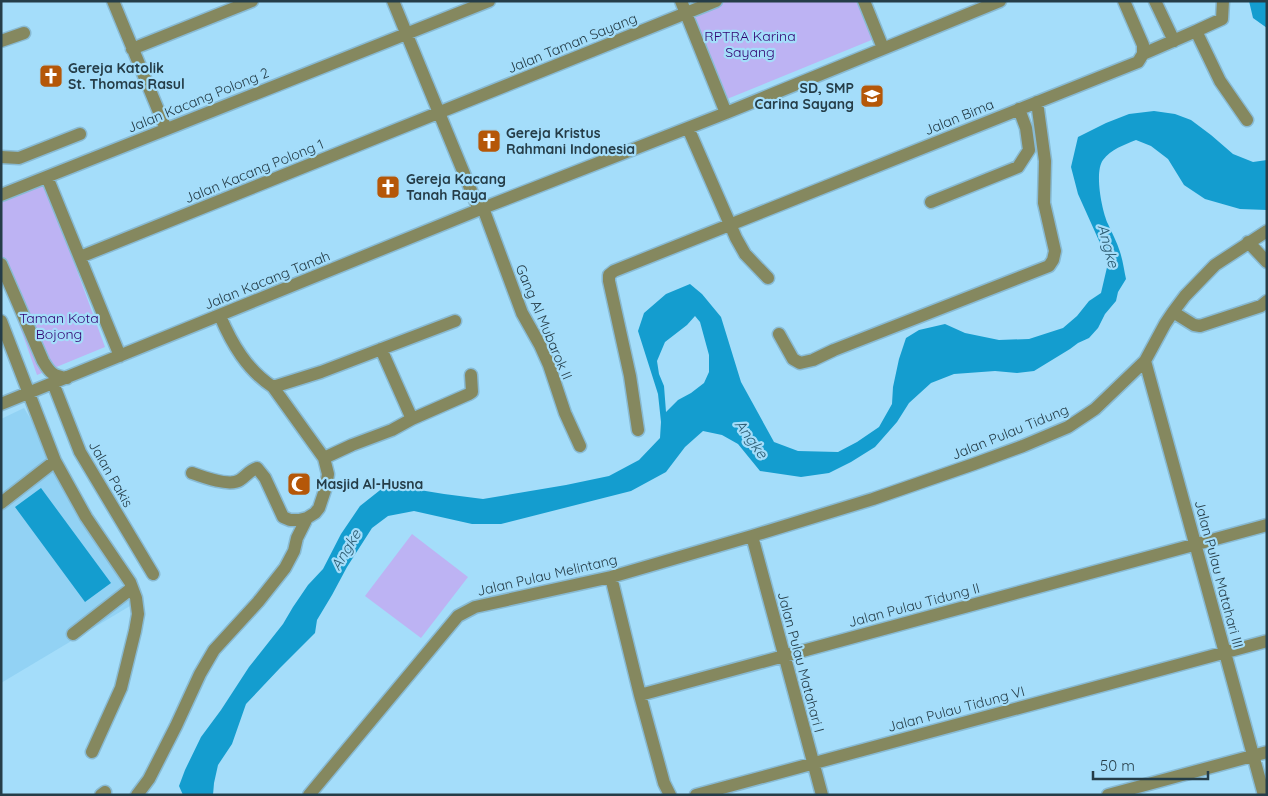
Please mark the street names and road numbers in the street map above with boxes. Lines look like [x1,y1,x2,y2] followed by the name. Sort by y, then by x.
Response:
[504,9,640,77] street label: Jalan Taman Sayang
[125,63,272,137] street label: Jalan Kacang Polong 2
[922,95,996,139] street label: Jalan Bima
[182,135,326,207] street label: Jalan Kacang Polong 1
[201,246,333,314] street label: Jalan Kacang Tanah
[512,262,576,382] street label: Gang Al Mubarok II
[949,400,1071,464] street label: Jalan Pulau Tidung
[85,437,137,511] street label: Jalan Pakis
[1191,498,1247,650] street label: Jalan Pulau Matahari III
[475,550,619,600] street label: Jalan Pulau Melintang
[846,579,982,631] street label: Jalan Pulau Tidung II
[774,590,828,734] street label: Jalan Pulau Matahari I
[885,682,1027,736] street label: Jalan Pulau Tidung VI

